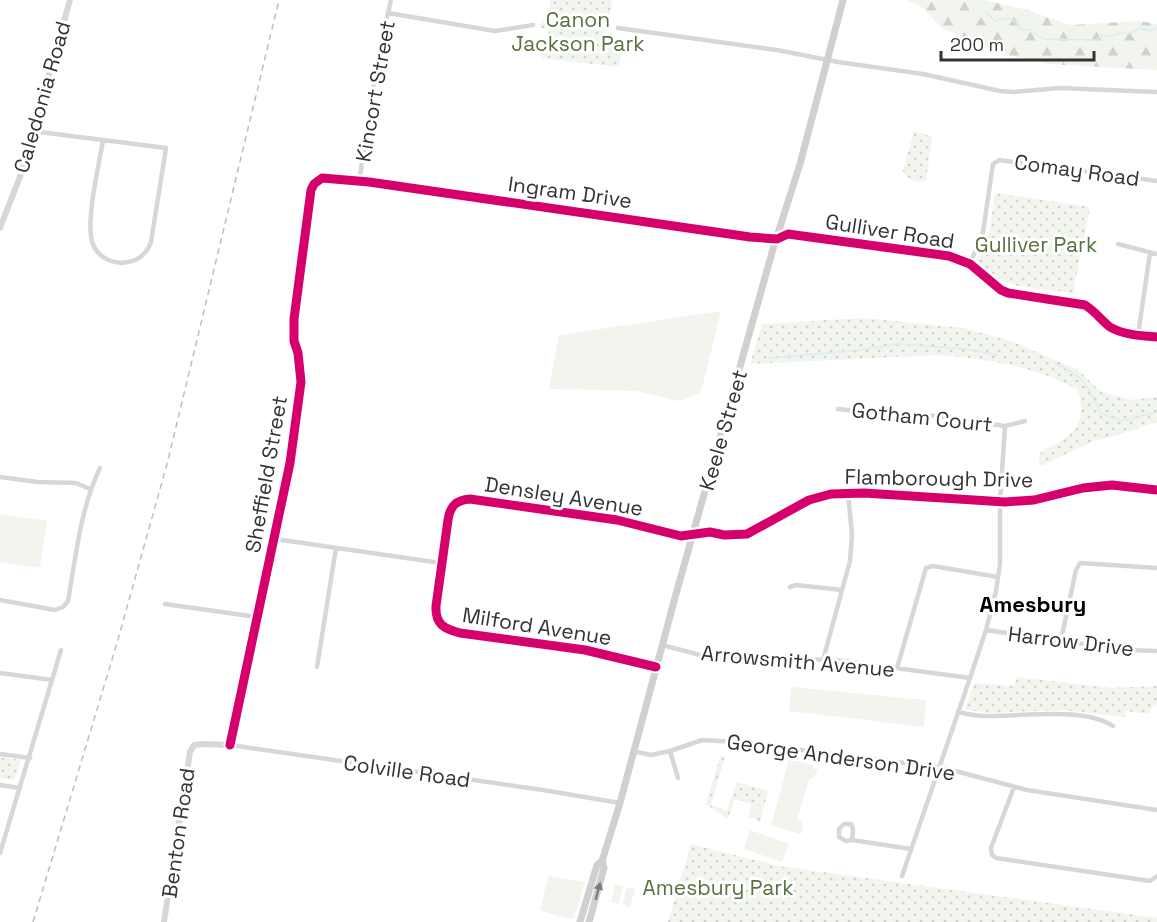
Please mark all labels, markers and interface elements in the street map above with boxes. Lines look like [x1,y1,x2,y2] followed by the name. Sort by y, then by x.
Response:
[511,6,645,57] park label: Canon Jackson Park
[7,18,77,176] street label: Caledonia Road
[349,18,401,164] street label: Kincort Street
[941,24,1094,62] scale bar
[950,33,1004,56] text: 200 m
[1013,148,1141,192] street label: Comay Road
[506,170,634,214] street label: Ingram Drive
[824,207,956,255] street label: Gulliver Road
[975,231,1097,258] park label: Gulliver Park
[693,366,753,494] street label: Keele Street
[239,393,293,555] street label: Sheffield Street
[850,396,994,438] street label: Gotham Court
[844,463,1034,493] street label: Flamborough Drive
[483,470,645,522] street label: Densley Avenue
[980,590,1086,618] district label: Amesbury
[461,601,613,651] street label: Milford Avenue
[1007,620,1135,662] street label: Harrow Drive
[700,639,896,683] street label: Arrowsmith Avenue
[725,728,957,786] street label: George Anderson Drive
[342,749,472,793] street label: Colville Road
[156,766,200,900] street label: Benton Road
[642,874,794,901] park label: Amesbury Park
[593,882,603,901] one-way arrow

